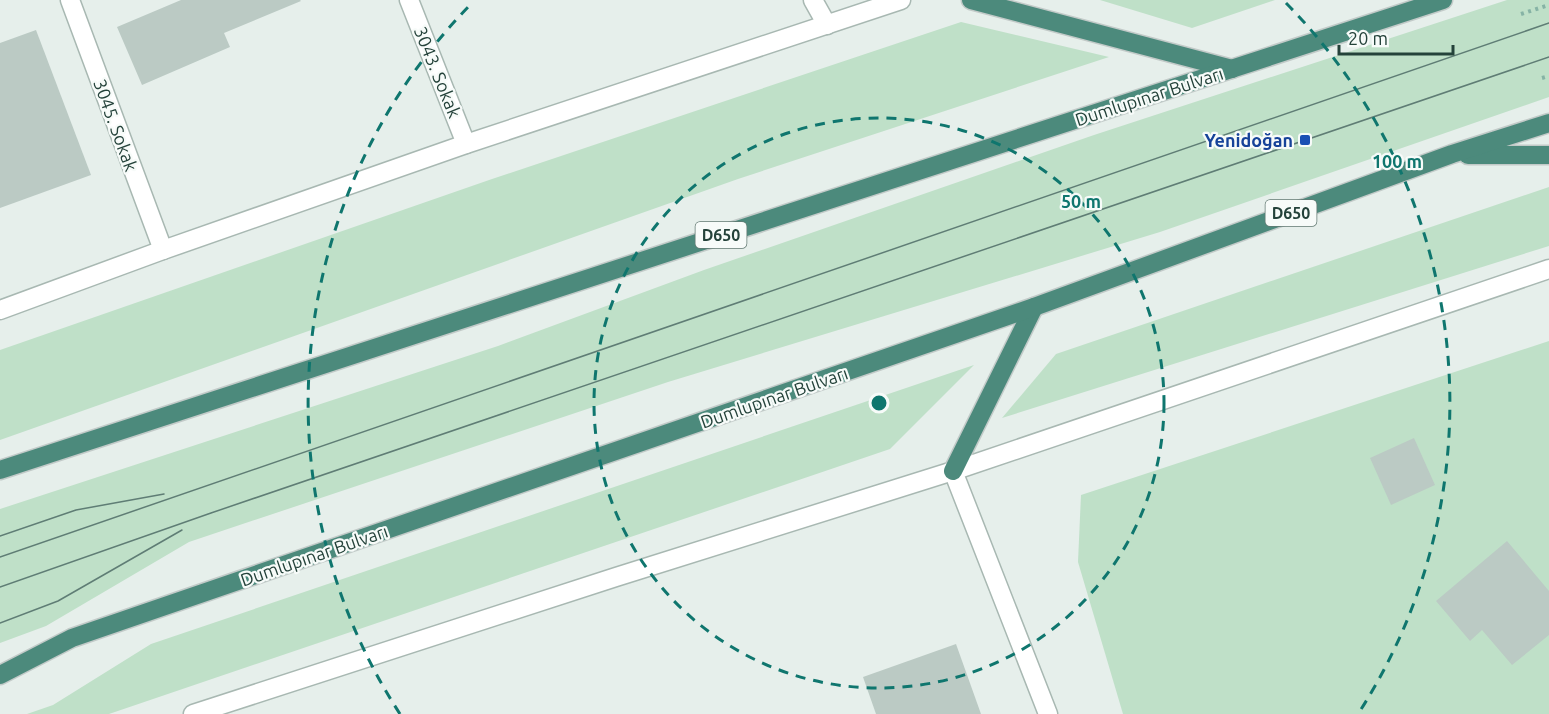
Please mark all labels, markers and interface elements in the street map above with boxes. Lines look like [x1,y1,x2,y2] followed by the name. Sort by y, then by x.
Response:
[1339,18,1453,56] scale bar
[411,23,465,121] street label: 3043. Sokak
[1348,28,1388,48] text: 20 m
[1072,63,1226,129] street label: Dumlupınar Bulvarı
[90,76,142,174] street label: 3045. Sokak
[1204,130,1293,150] place label: Yenidoğan
[1298,133,1312,147] marker: Yenidoğan
[1372,151,1422,171] text: 100 m
[1061,191,1101,211] text: 50 m
[1266,200,1316,226] road number: D650
[696,222,746,248] road number: D650
[698,362,850,432] street label: Dumlupınar Bulvarı
[869,393,889,413] centre of rings
[238,520,390,590] street label: Dumlupınar Bulvarı

